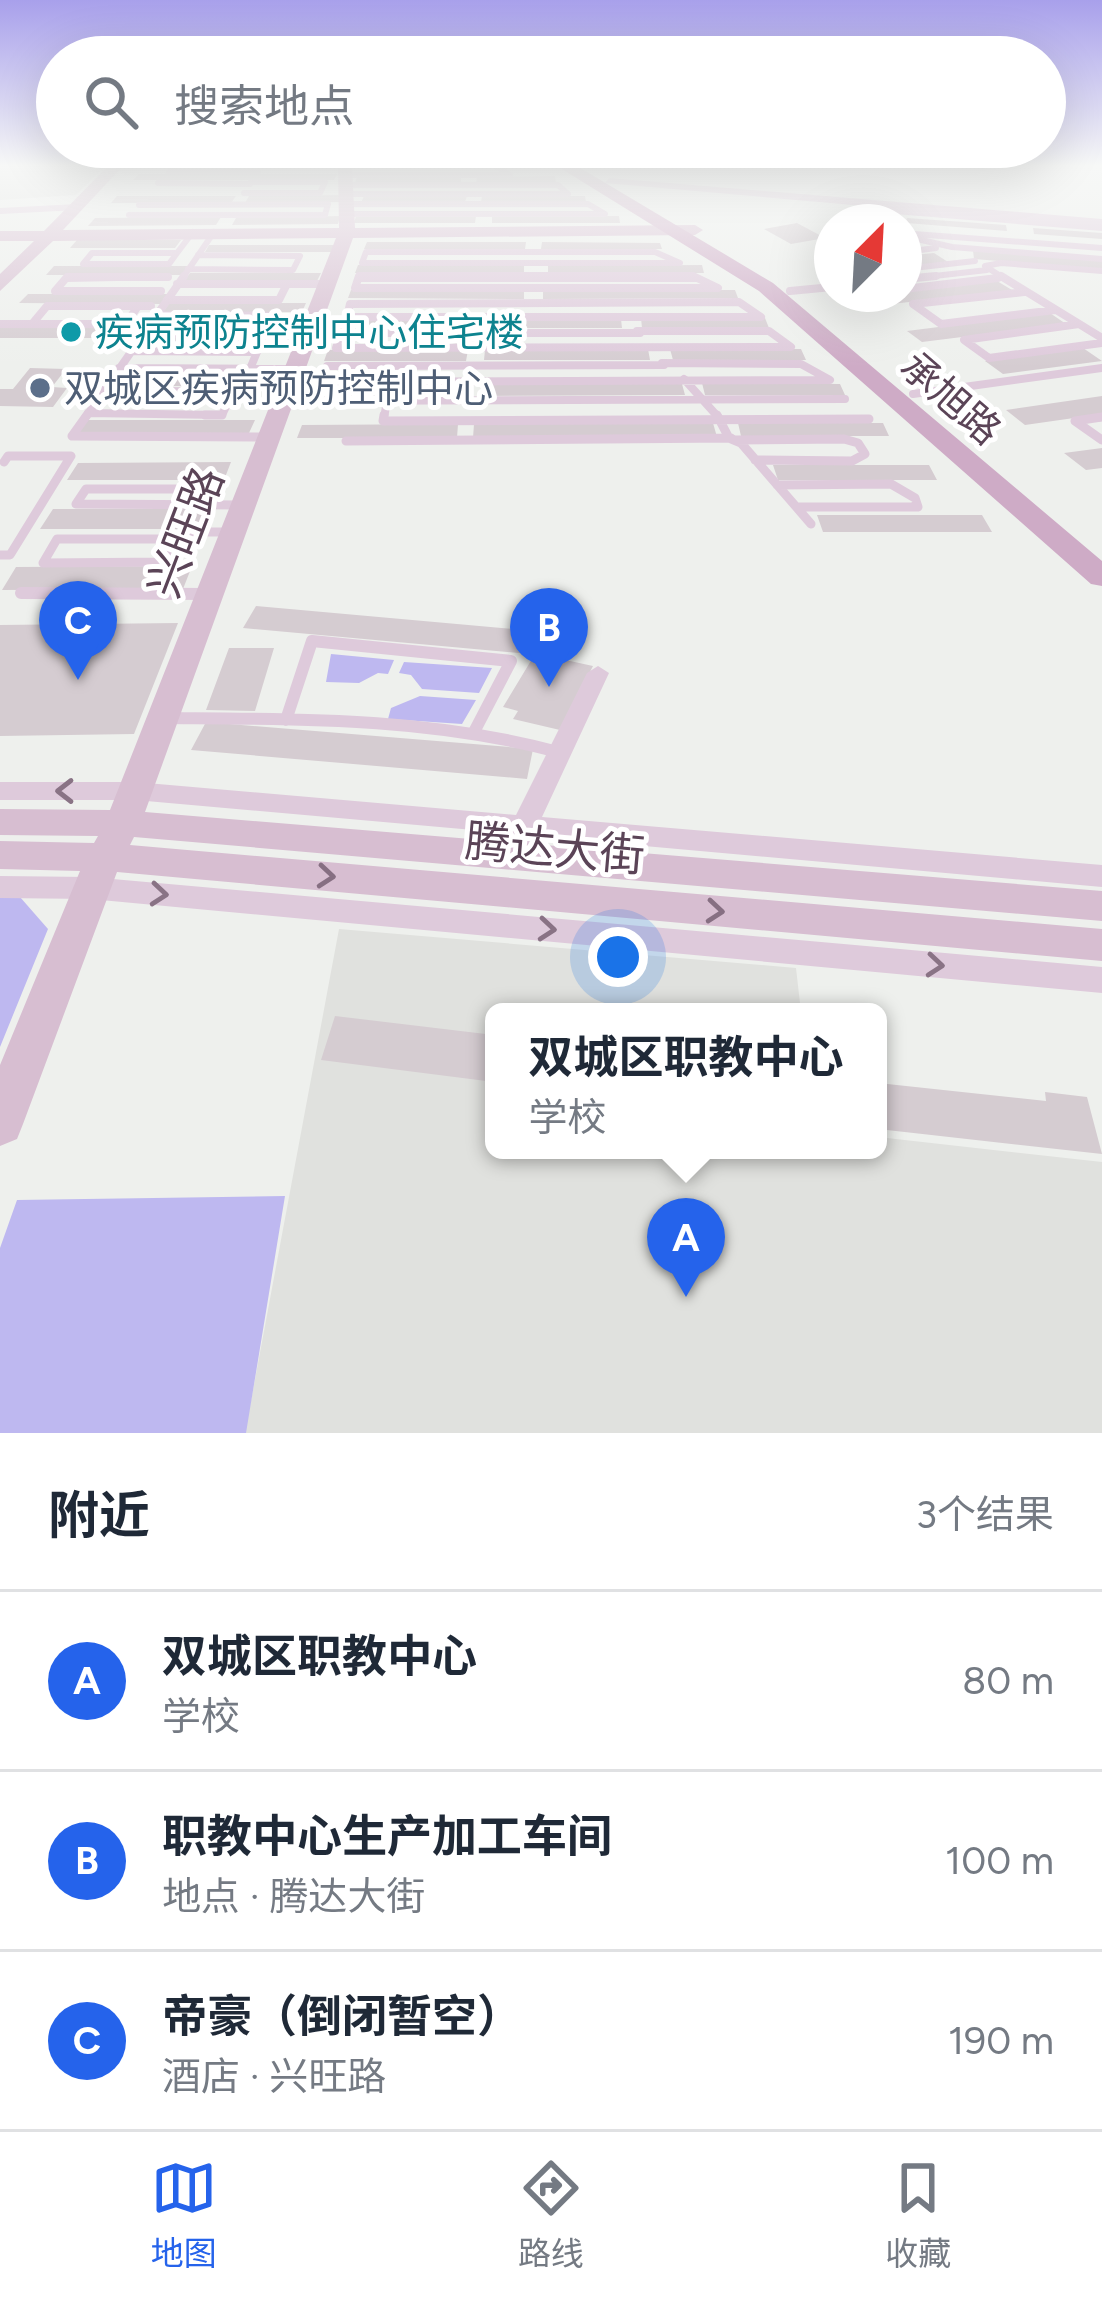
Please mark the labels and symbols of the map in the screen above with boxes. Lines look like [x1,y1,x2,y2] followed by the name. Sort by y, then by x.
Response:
[814,204,922,312] north arrow
[95,309,524,356] place label: 疾病预防控制中心住宅楼
[58,319,84,345] marker: 疾病预防控制中心住宅楼
[891,342,1010,454] street label: 承旭路
[64,365,493,412] place label: 双城区疾病预防控制中心
[27,375,53,401] marker: 双城区疾病预防控制中心
[136,459,234,605] street label: 兴旺路
[39,581,117,680] pin: C
[510,588,588,687] pin: B
[55,778,73,804] one-way arrow
[463,813,647,883] street label: 腾达大街
[317,863,336,888] one-way arrow
[150,881,169,906] one-way arrow
[705,898,724,923] one-way arrow
[538,916,557,941] one-way arrow
[588,927,648,987] your location
[926,952,945,978] one-way arrow
[647,1198,725,1297] pin: A

